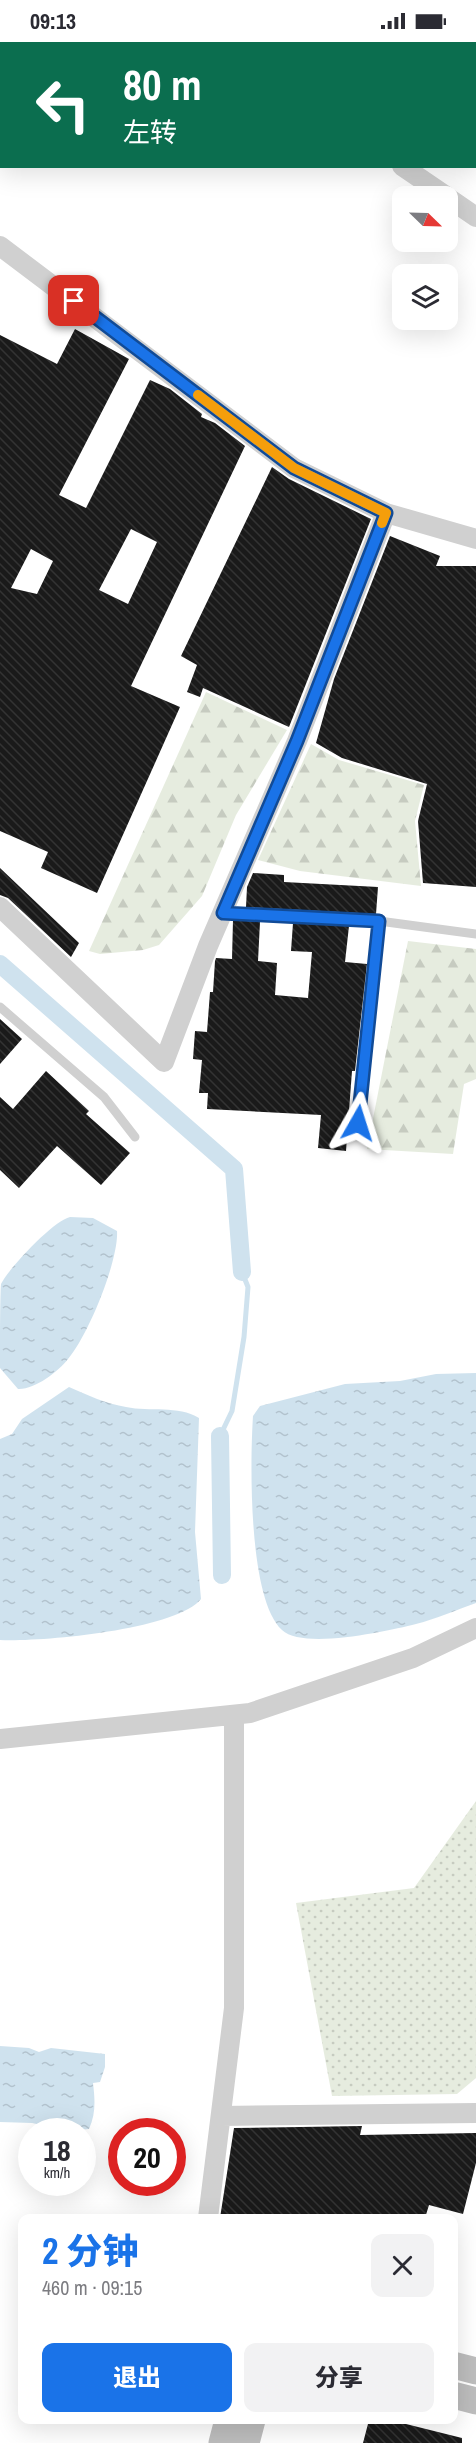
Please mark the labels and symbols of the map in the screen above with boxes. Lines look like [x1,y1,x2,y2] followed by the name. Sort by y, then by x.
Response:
[392,186,458,252] north arrow
[48,275,99,326] pin
[326,1091,390,1155] position arrow
[108,2118,186,2196] speed limit sign: 20

